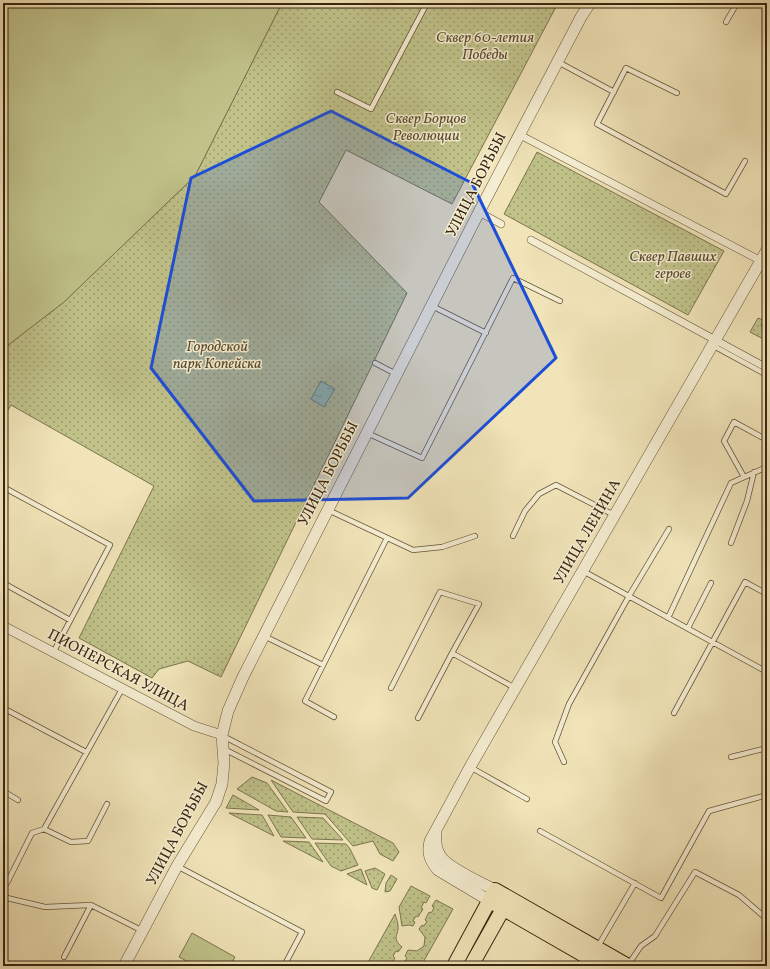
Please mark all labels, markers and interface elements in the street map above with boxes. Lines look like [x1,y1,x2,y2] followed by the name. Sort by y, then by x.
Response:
[436,28,534,66] park label: Сквер 60-летия Победы
[386,109,466,147] park label: Сквер Борцов Революции
[442,129,512,241] street label: УЛИЦА БОРЬБЫ
[629,247,717,285] park label: Сквер Павших героев
[173,337,261,375] park label: Городской парк Копейска
[294,418,364,530] street label: УЛИЦА БОРЬБЫ
[549,475,627,589] street label: УЛИЦА ЛЕНИНА
[44,625,193,717] street label: ПИОНЕРСКАЯ УЛИЦА
[142,778,214,890] street label: УЛИЦА БОРЬБЫ

